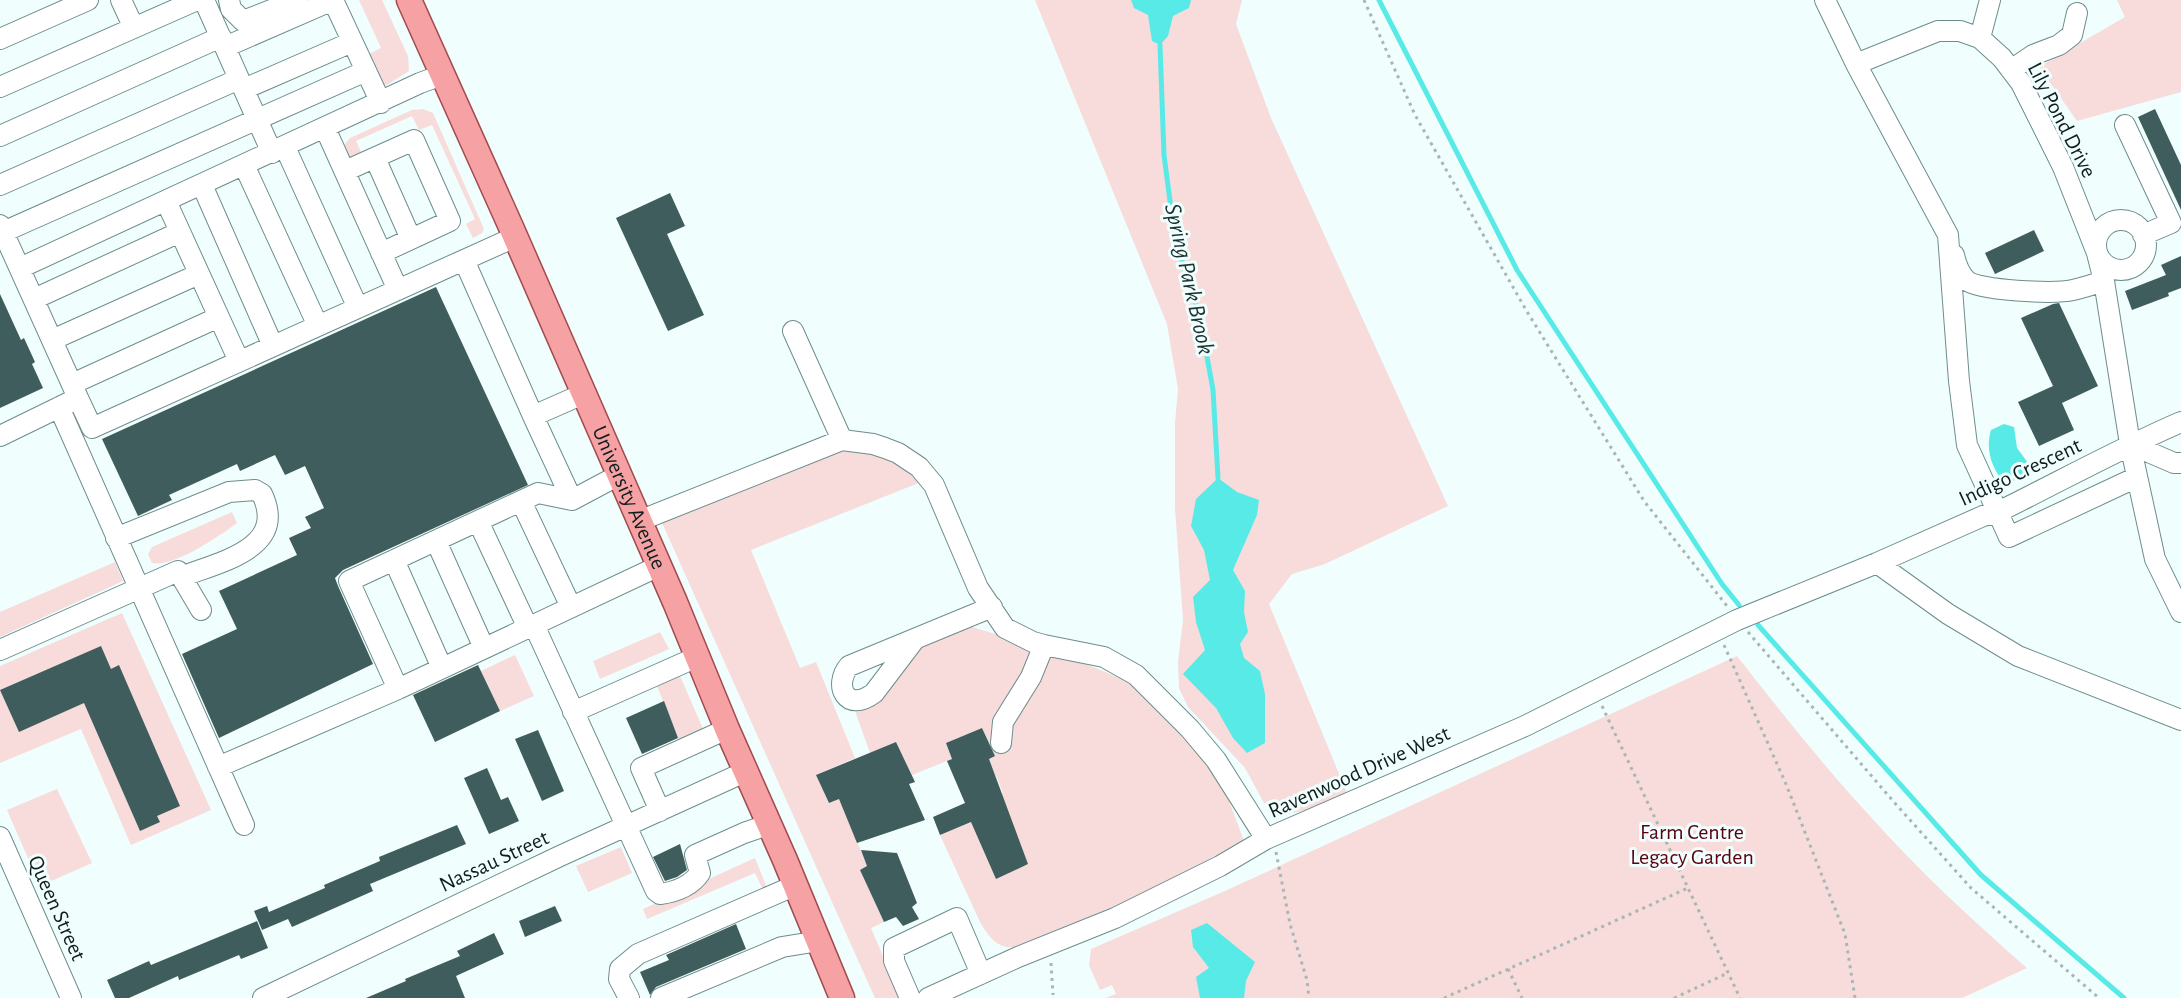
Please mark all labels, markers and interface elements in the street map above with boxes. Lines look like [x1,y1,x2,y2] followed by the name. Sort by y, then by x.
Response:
[2024,59,2100,181] street label: Lily Pond Drive
[1160,201,1218,357] water label: Spring Park Brook
[588,422,670,572] street label: University Avenue
[1955,434,2085,510] street label: Indigo Crescent
[1265,722,1453,822] street label: Ravenwood Drive West
[1630,821,1754,868] park label: Farm Centre Legacy Garden
[436,826,552,896] street label: Nassau Street
[24,852,90,964] street label: Queen Street

